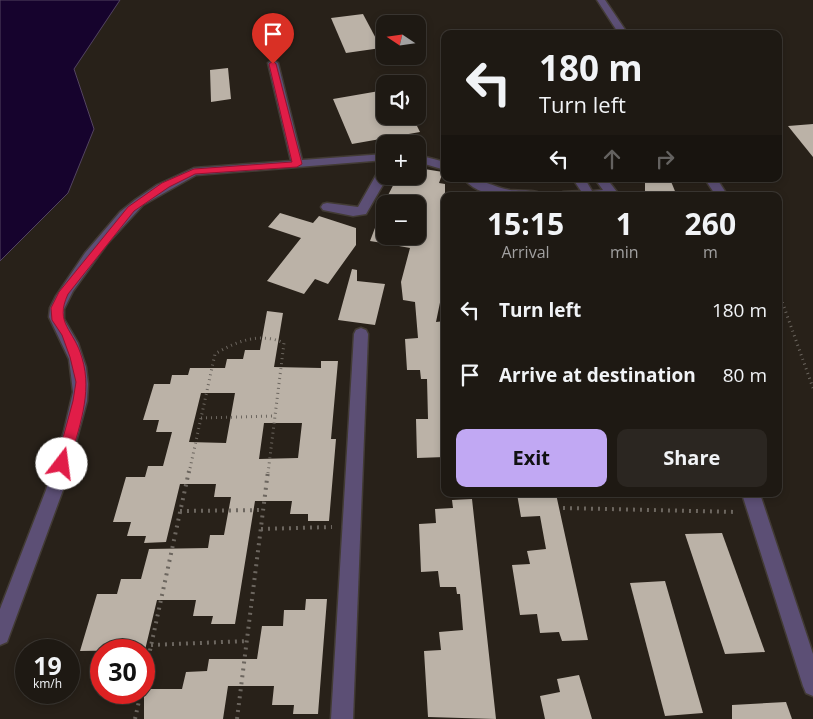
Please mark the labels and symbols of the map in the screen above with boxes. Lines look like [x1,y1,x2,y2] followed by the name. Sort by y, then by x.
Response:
[252,13,294,64] pin
[376,15,426,65] north arrow
[35,437,87,489] position arrow
[90,639,155,704] speed limit sign: 30

